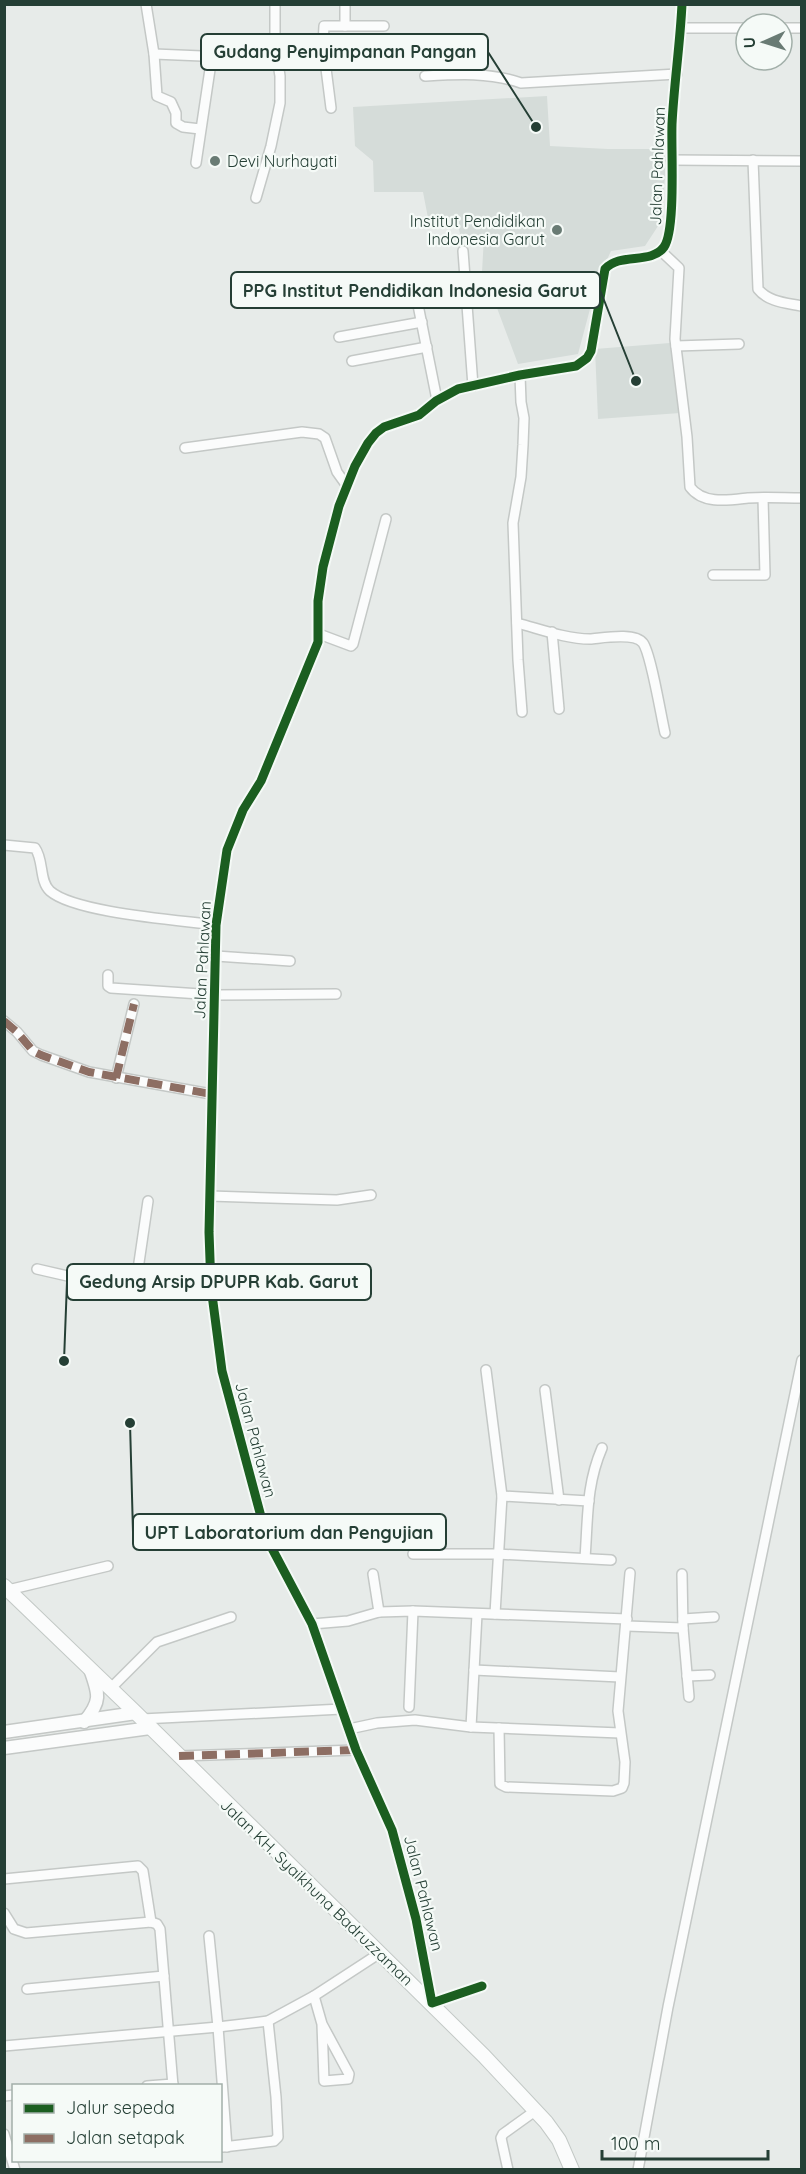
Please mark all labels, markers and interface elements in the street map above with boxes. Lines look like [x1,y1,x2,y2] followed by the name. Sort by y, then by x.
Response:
[734,12,794,72] north arrow
[201,34,488,70] callout: Gudang Penyimpanan Pangan
[739,37,759,49] text: U
[214,40,476,63] text: Gudang Penyimpanan Pangan
[645,106,669,226] street label: Jalan Pahlawan
[227,151,337,171] place label: Devi Nurhayati
[208,154,222,168] marker: Devi Nurhayati
[410,211,545,249] place label: Institut Pendidikan Indonesia Garut
[550,223,564,237] marker: Institut Pendidikan Indonesia Garut
[231,272,600,308] callout: PPG Institut Pendidikan Indonesia Garut
[243,279,587,302] text: PPG Institut Pendidikan Indonesia Garut
[189,900,215,1020] street label: Jalan Pahlawan
[67,1264,371,1300] callout: Gedung Arsip DPUPR Kab. Garut
[79,1270,359,1293] text: Gedung Arsip DPUPR Kab. Garut
[231,1380,281,1500] street label: Jalan Pahlawan
[133,1514,446,1550] callout: UPT Laboratorium dan Pengujian
[144,1521,434,1544] text: UPT Laboratorium dan Pengujian
[216,1794,418,1990] street label: Jalan KH. Syaikhuna Badruzzaman
[400,1833,448,1953] street label: Jalan Pahlawan
[12,2084,222,2162] legend
[66,2096,175,2119] text: Jalur sepeda
[602,2123,768,2161] scale bar
[66,2126,185,2149] text: Jalan setapak
[611,2132,660,2155] text: 100 m

